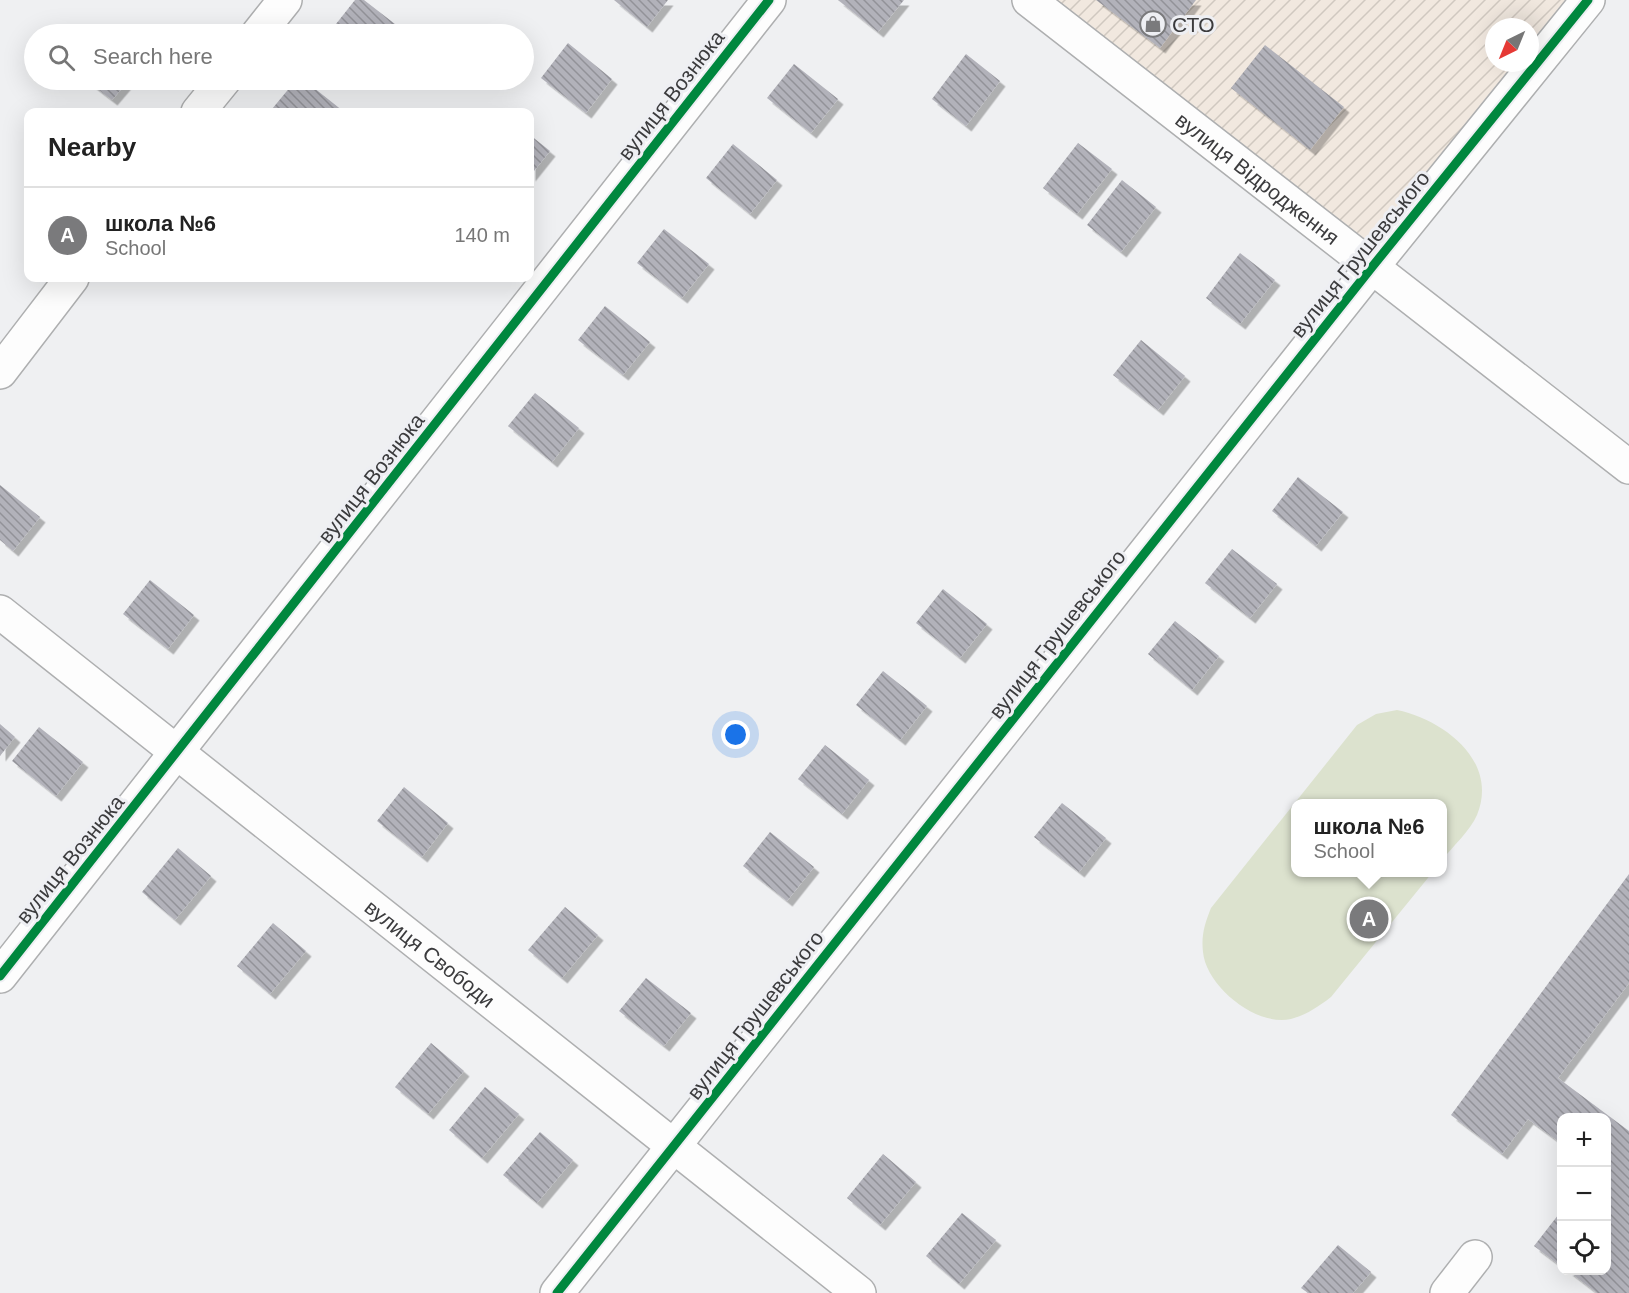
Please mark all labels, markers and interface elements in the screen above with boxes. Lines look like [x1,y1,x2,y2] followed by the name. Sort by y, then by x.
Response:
[1138,9,1168,39] shop icon: СТО
[1172,13,1215,36] place label: СТО
[1485,18,1539,72] north arrow
[24,24,534,90] search box
[613,26,729,164] street label: вулиця Вознюка
[45,41,78,74] icon: search
[93,44,213,69] text: Search here
[1172,107,1344,249] street label: вулиця Відродження
[48,132,136,162] text: Nearby
[1286,166,1434,342] street label: вулиця Грушевського
[105,211,216,236] text: школа №6
[60,224,75,246] text: A
[454,224,510,246] text: 140 m
[105,237,166,259] text: School
[313,409,429,547] street label: вулиця Вознюка
[984,545,1130,723] street label: вулиця Грушевського
[721,720,750,749] your location
[11,790,129,928] street label: вулиця Вознюка
[1291,799,1447,877] popup
[1313,814,1425,839] text: школа №6
[1313,840,1375,862] text: School
[361,895,500,1011] street label: вулиця Свободи
[1350,896,1388,942] pin: A
[682,926,828,1104] street label: вулиця Грушевського
[1557,1113,1611,1275] map controls
[1557,1113,1611,1167] button: +
[1557,1167,1611,1221] button: −
[1557,1221,1611,1275] button: locate

